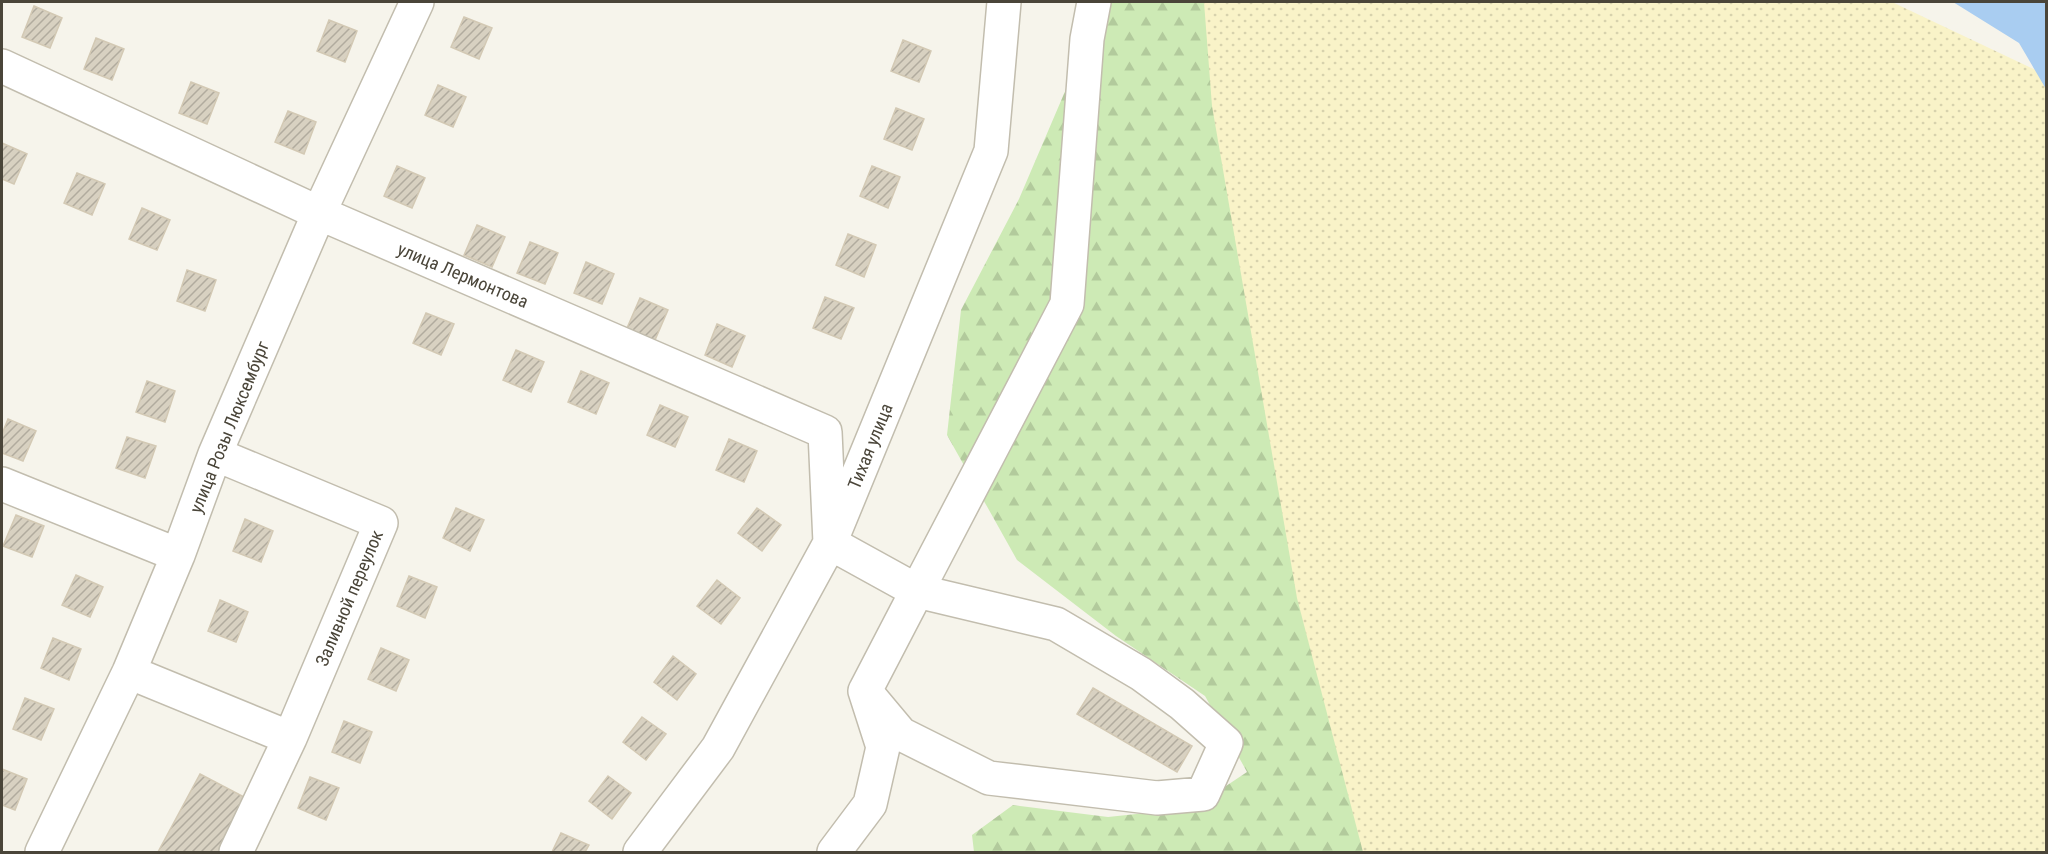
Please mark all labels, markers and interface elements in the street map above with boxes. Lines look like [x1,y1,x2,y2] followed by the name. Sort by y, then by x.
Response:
[395,238,531,312] street label: улица Лермонтова
[185,338,273,516] street label: улица Розы Люксембург
[843,400,897,492] street label: Тихая улица
[311,527,387,669] street label: Заливной переулок

